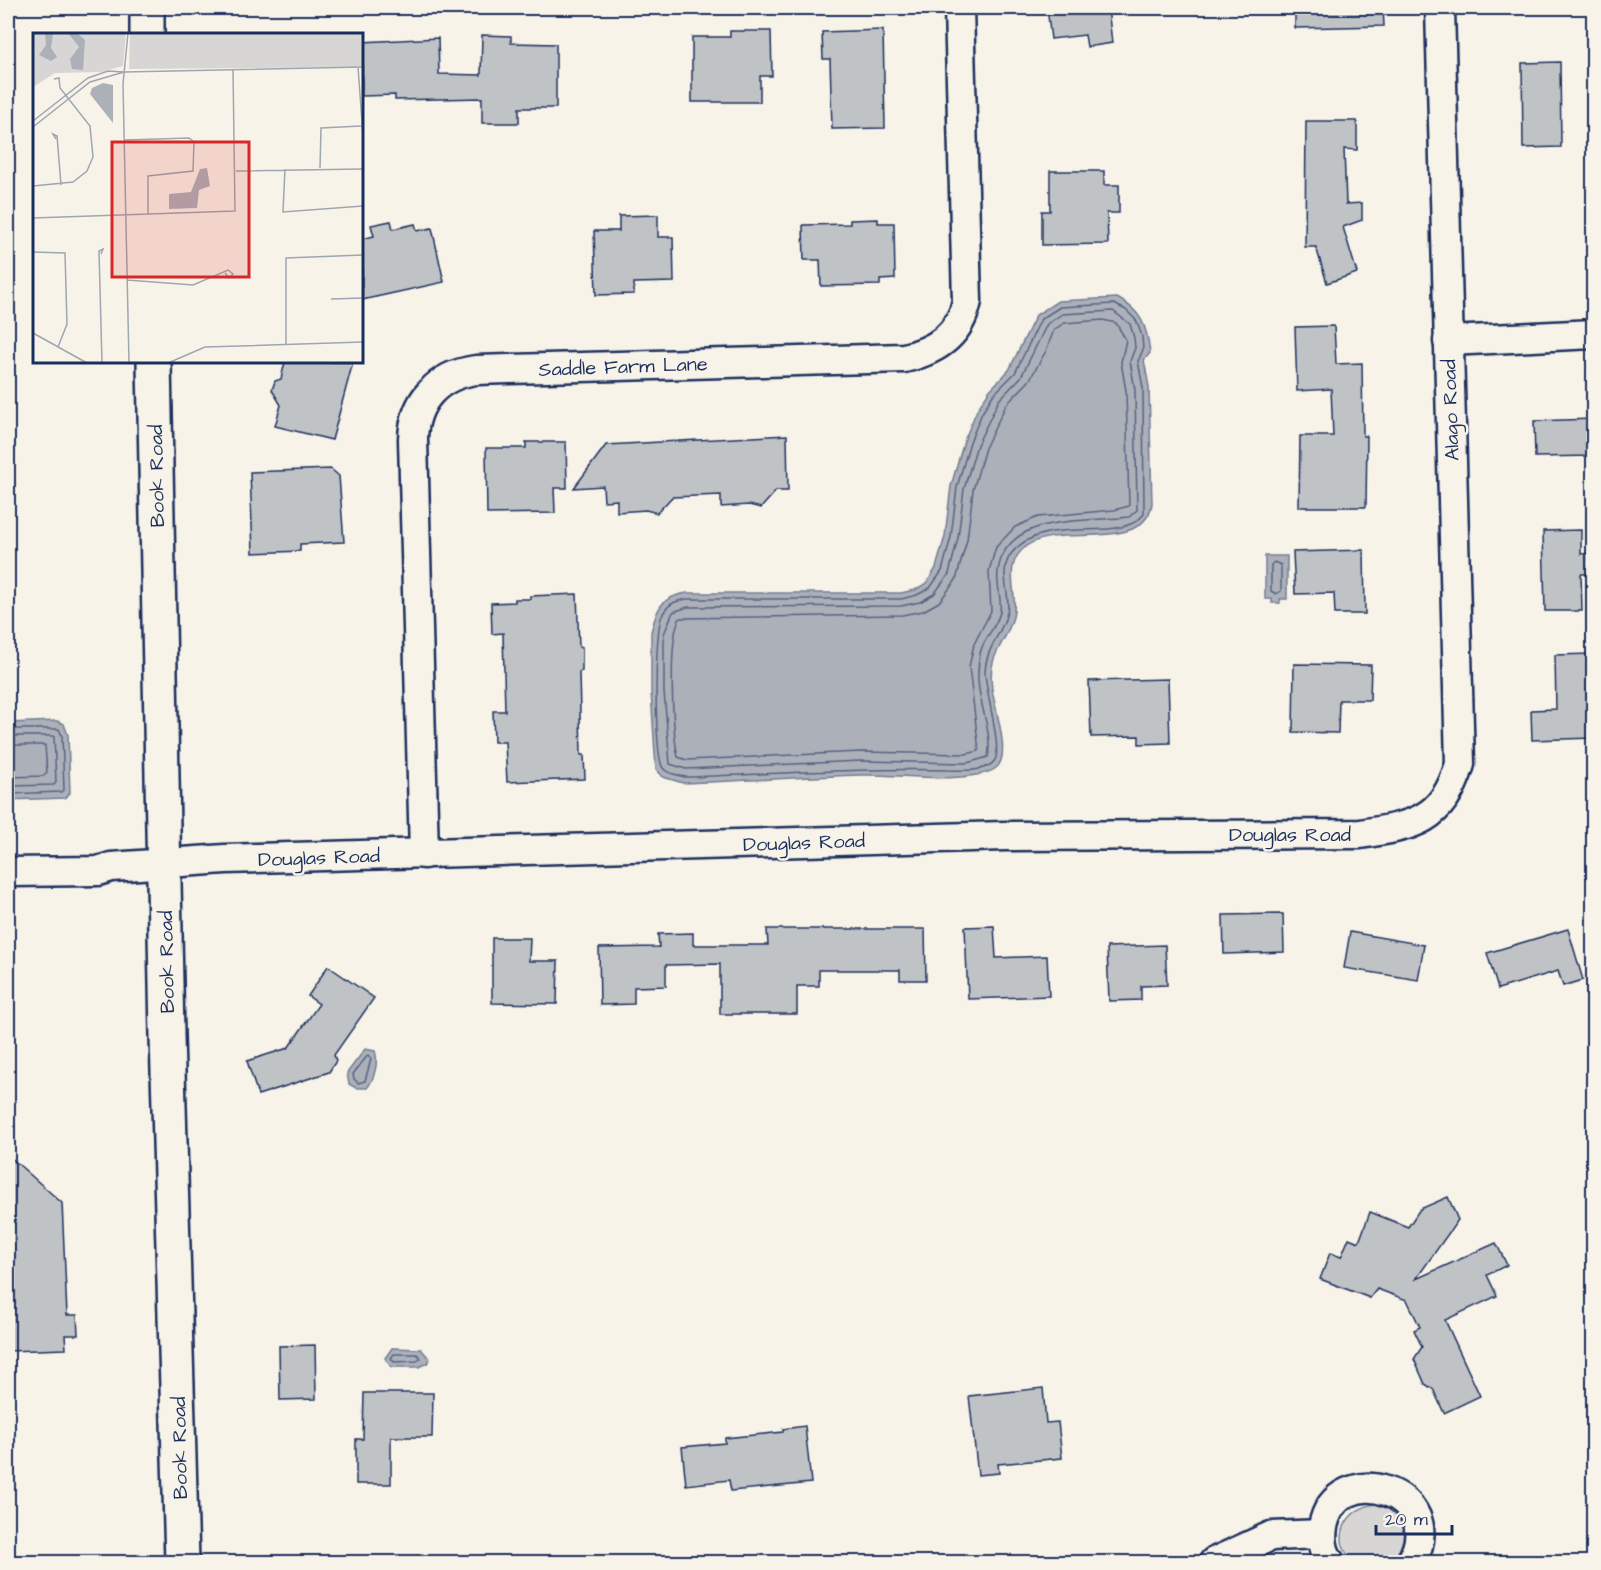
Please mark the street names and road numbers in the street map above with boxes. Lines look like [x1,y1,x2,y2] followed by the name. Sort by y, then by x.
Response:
[538,350,708,384] street label: Saddle Farm Lane
[1435,359,1468,461] street label: Alago Road
[142,424,172,528] street label: Book Road
[1229,821,1351,850] street label: Douglas Road
[743,827,866,860] street label: Douglas Road
[258,842,381,875] street label: Douglas Road
[152,910,182,1014] street label: Book Road
[165,1396,195,1500] street label: Book Road

